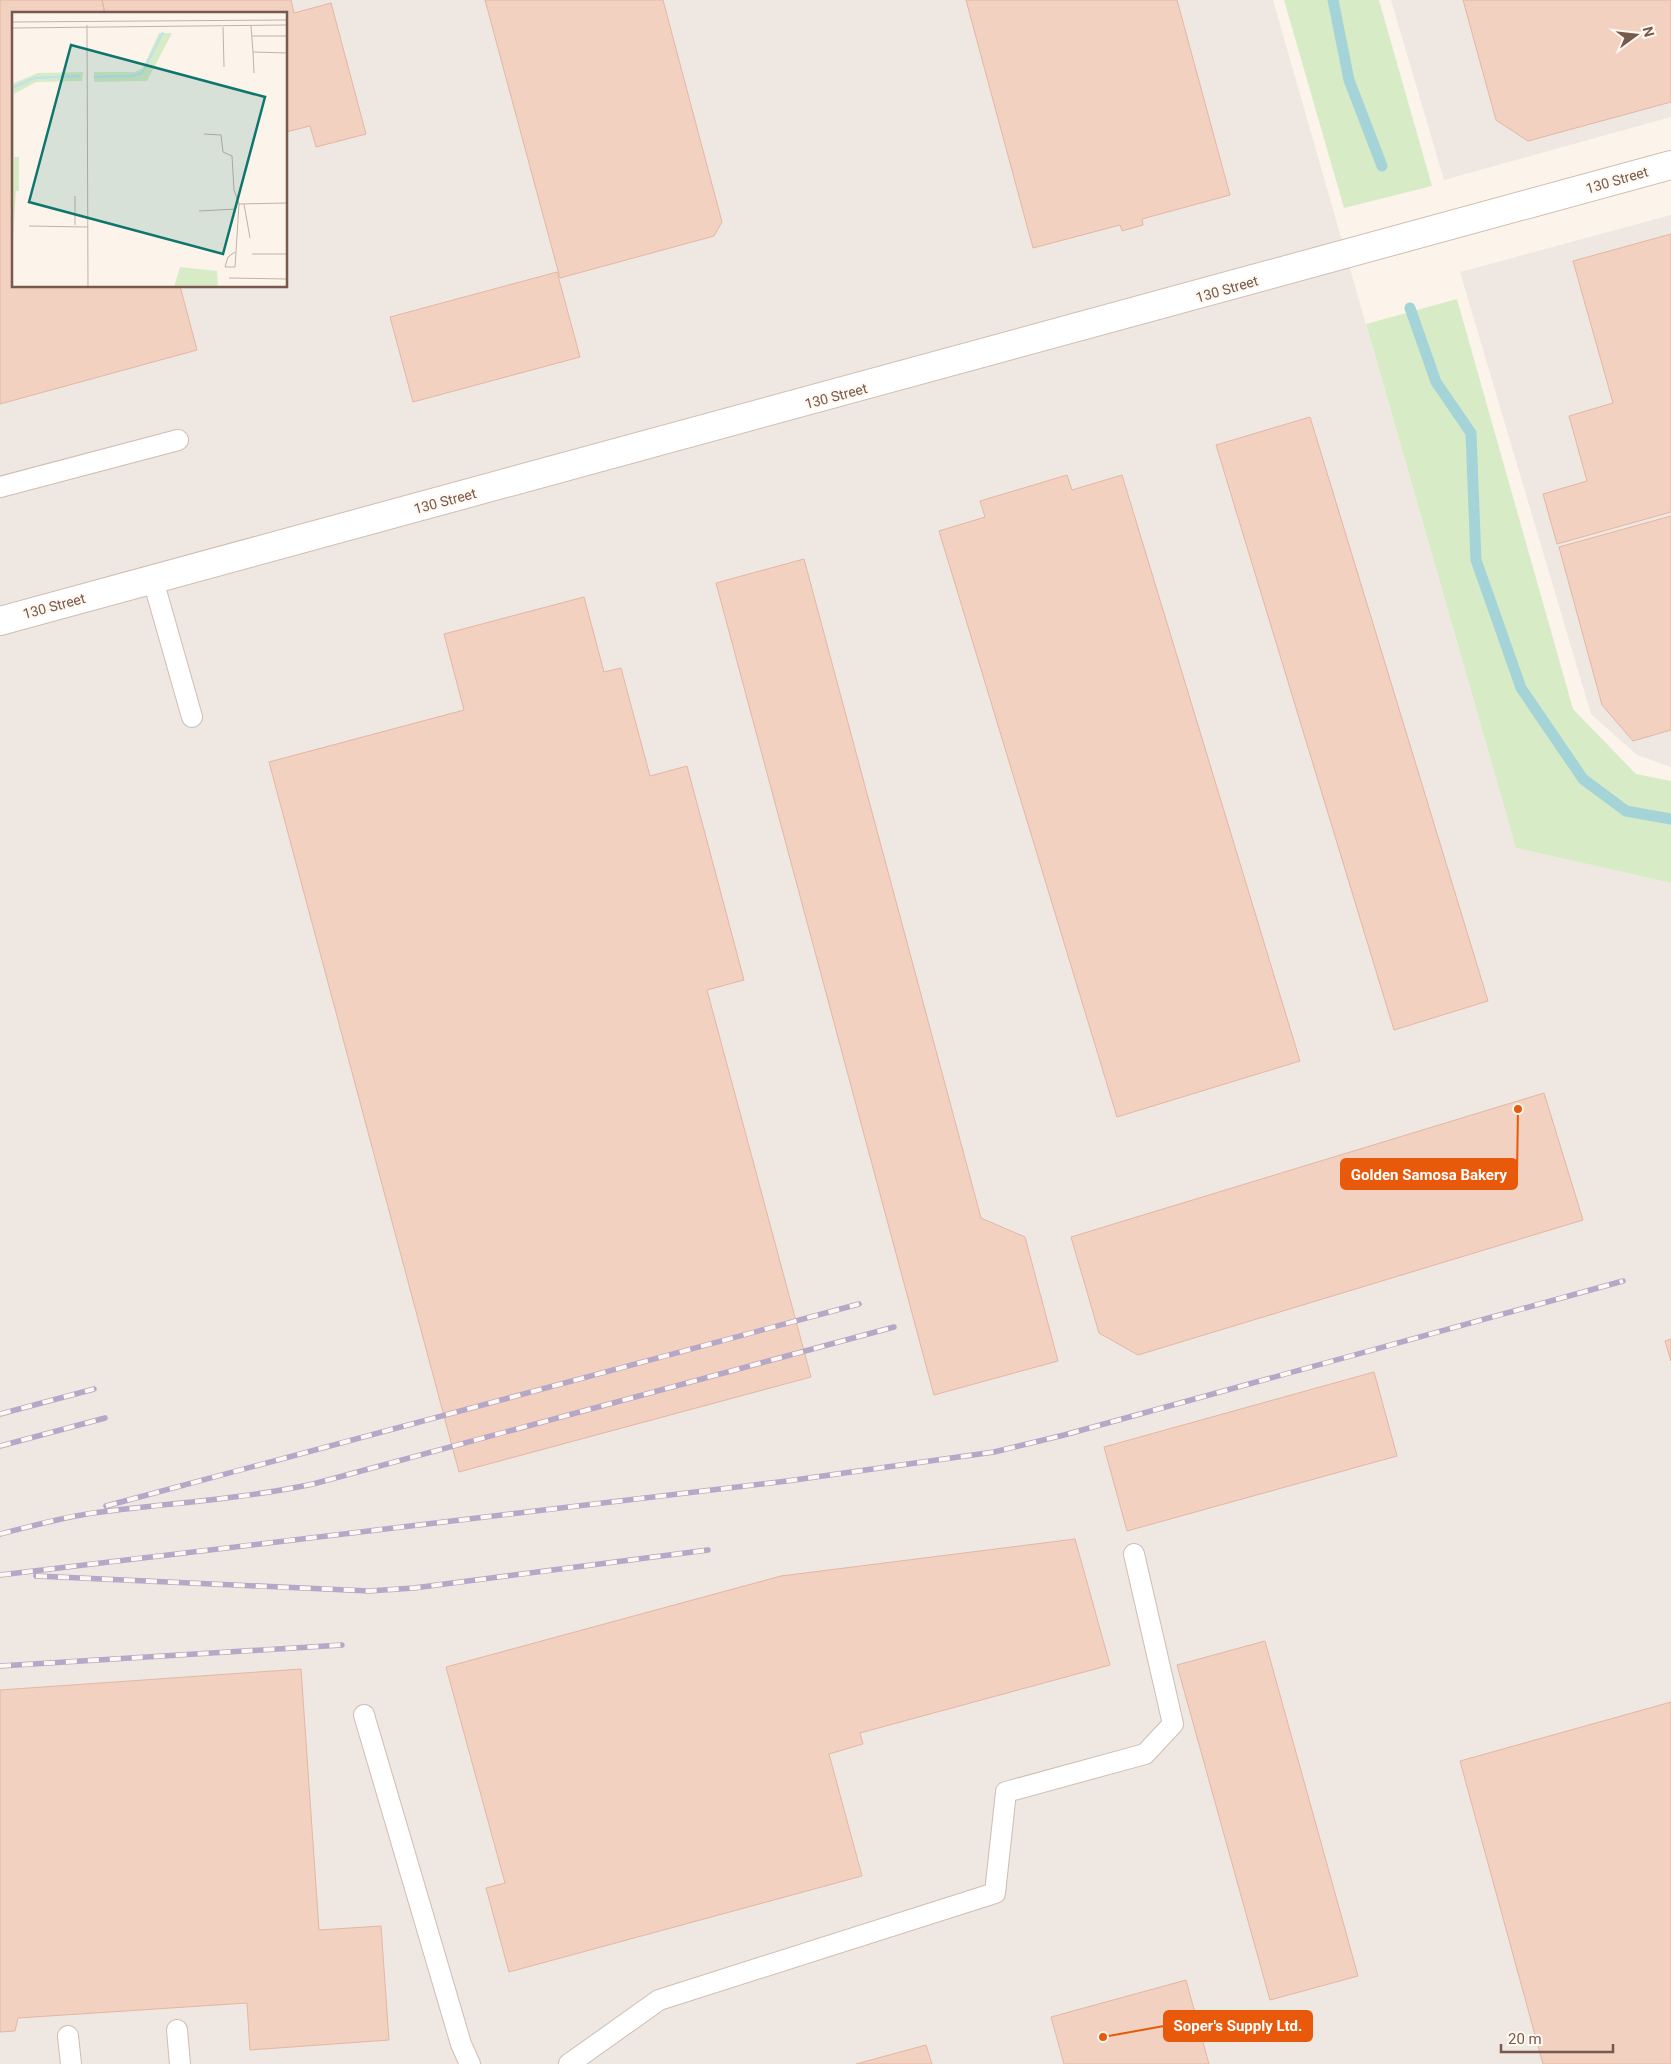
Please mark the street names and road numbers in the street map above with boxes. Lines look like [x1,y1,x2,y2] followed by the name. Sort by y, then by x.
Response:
[1584,163,1650,197] street label: 130 Street
[1194,272,1260,306] street label: 130 Street
[803,380,869,412] street label: 130 Street
[412,485,478,517] street label: 130 Street
[21,590,87,622] street label: 130 Street

